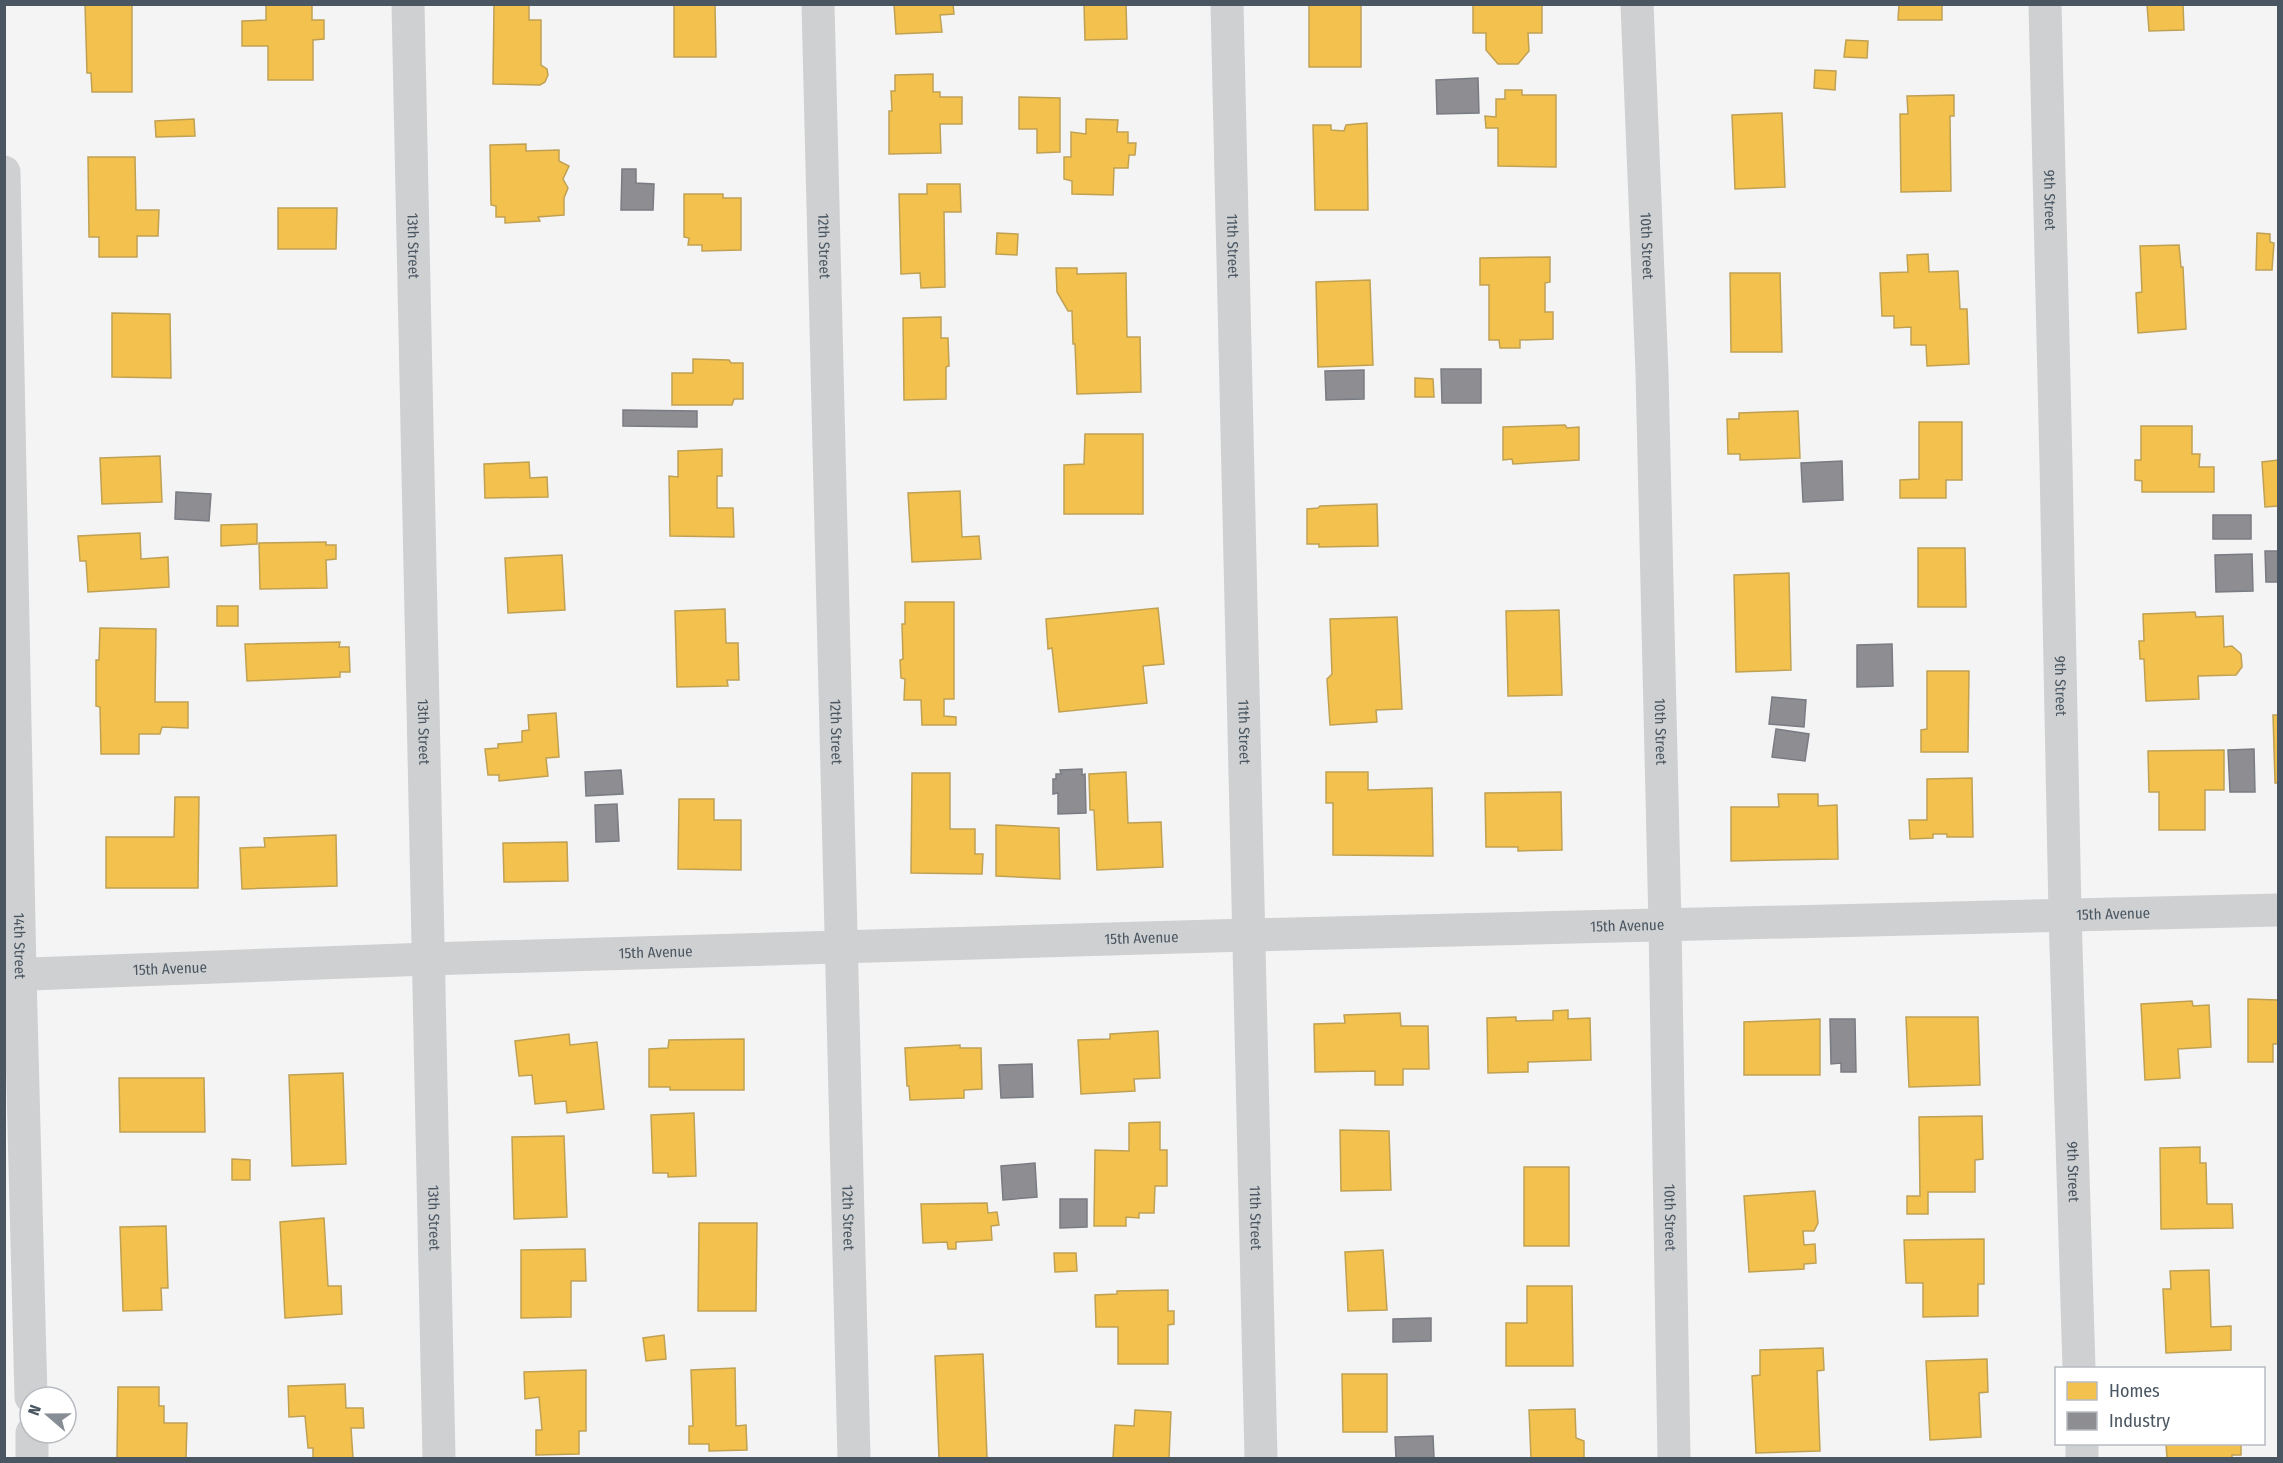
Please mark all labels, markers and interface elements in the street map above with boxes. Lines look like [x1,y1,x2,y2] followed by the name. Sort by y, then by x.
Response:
[2040,169,2059,231] street label: 9th Street
[1636,212,1657,280] street label: 10th Street
[403,213,423,279] street label: 13th Street
[814,213,834,279] street label: 12th Street
[1223,213,1242,279] street label: 11th Street
[2051,655,2070,716] street label: 9th Street
[1651,698,1670,765] street label: 10th Street
[414,699,433,765] street label: 13th Street
[826,699,846,765] street label: 12th Street
[1234,699,1254,764] street label: 11th Street
[2076,904,2150,924] street label: 15th Avenue
[10,912,29,979] street label: 14th Street
[1590,916,1664,936] street label: 15th Avenue
[1104,928,1179,948] street label: 15th Avenue
[618,942,693,962] street label: 15th Avenue
[133,958,207,979] street label: 15th Avenue
[2063,1141,2083,1202] street label: 9th Street
[1660,1184,1680,1251] street label: 10th Street
[424,1185,444,1251] street label: 13th Street
[838,1185,858,1251] street label: 12th Street
[1246,1185,1265,1250] street label: 11th Street
[2055,1367,2265,1445] legend
[2109,1380,2160,1402] text: Homes
[18,1385,78,1445] north arrow
[24,1402,45,1418] text: N
[2109,1410,2170,1432] text: Industry

